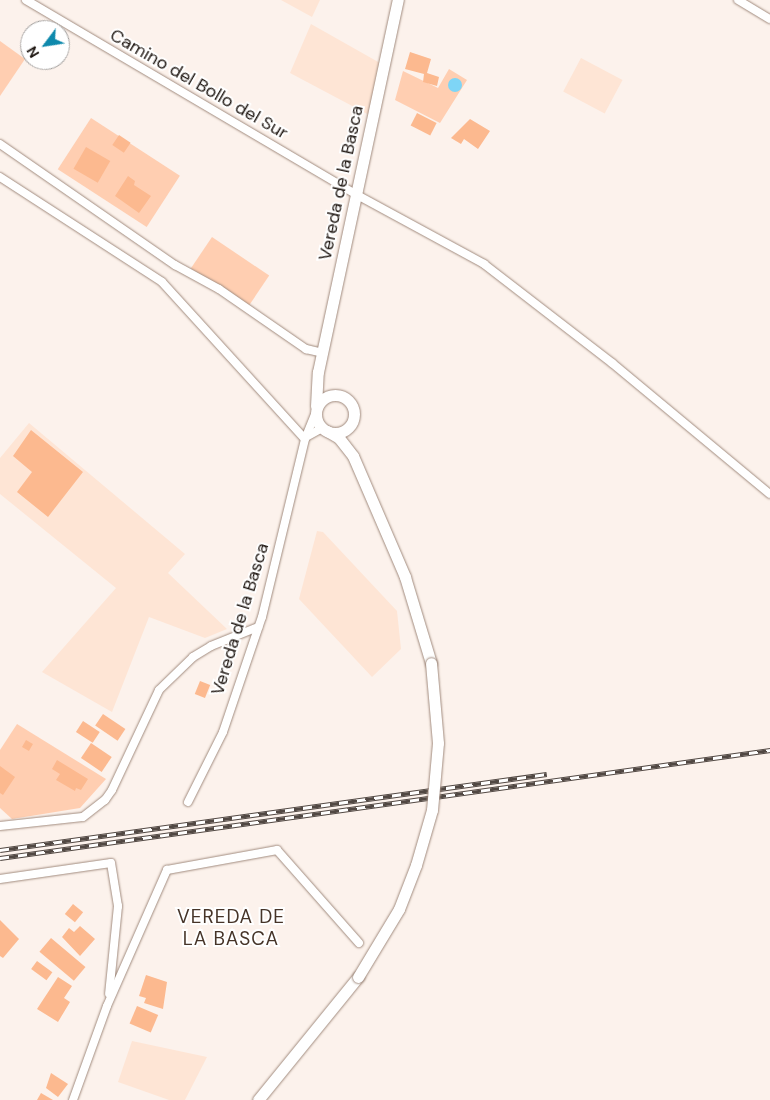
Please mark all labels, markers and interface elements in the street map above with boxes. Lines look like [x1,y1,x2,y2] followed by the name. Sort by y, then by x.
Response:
[20,20,70,70] north arrow
[106,24,292,144] street label: Camino del Bollo del Sur
[23,43,43,61] text: N
[314,103,368,263] street label: Vereda de la Basca
[207,540,273,698] street label: Vereda de la Basca
[176,906,286,950] district label: VEREDA DE LA BASCA

